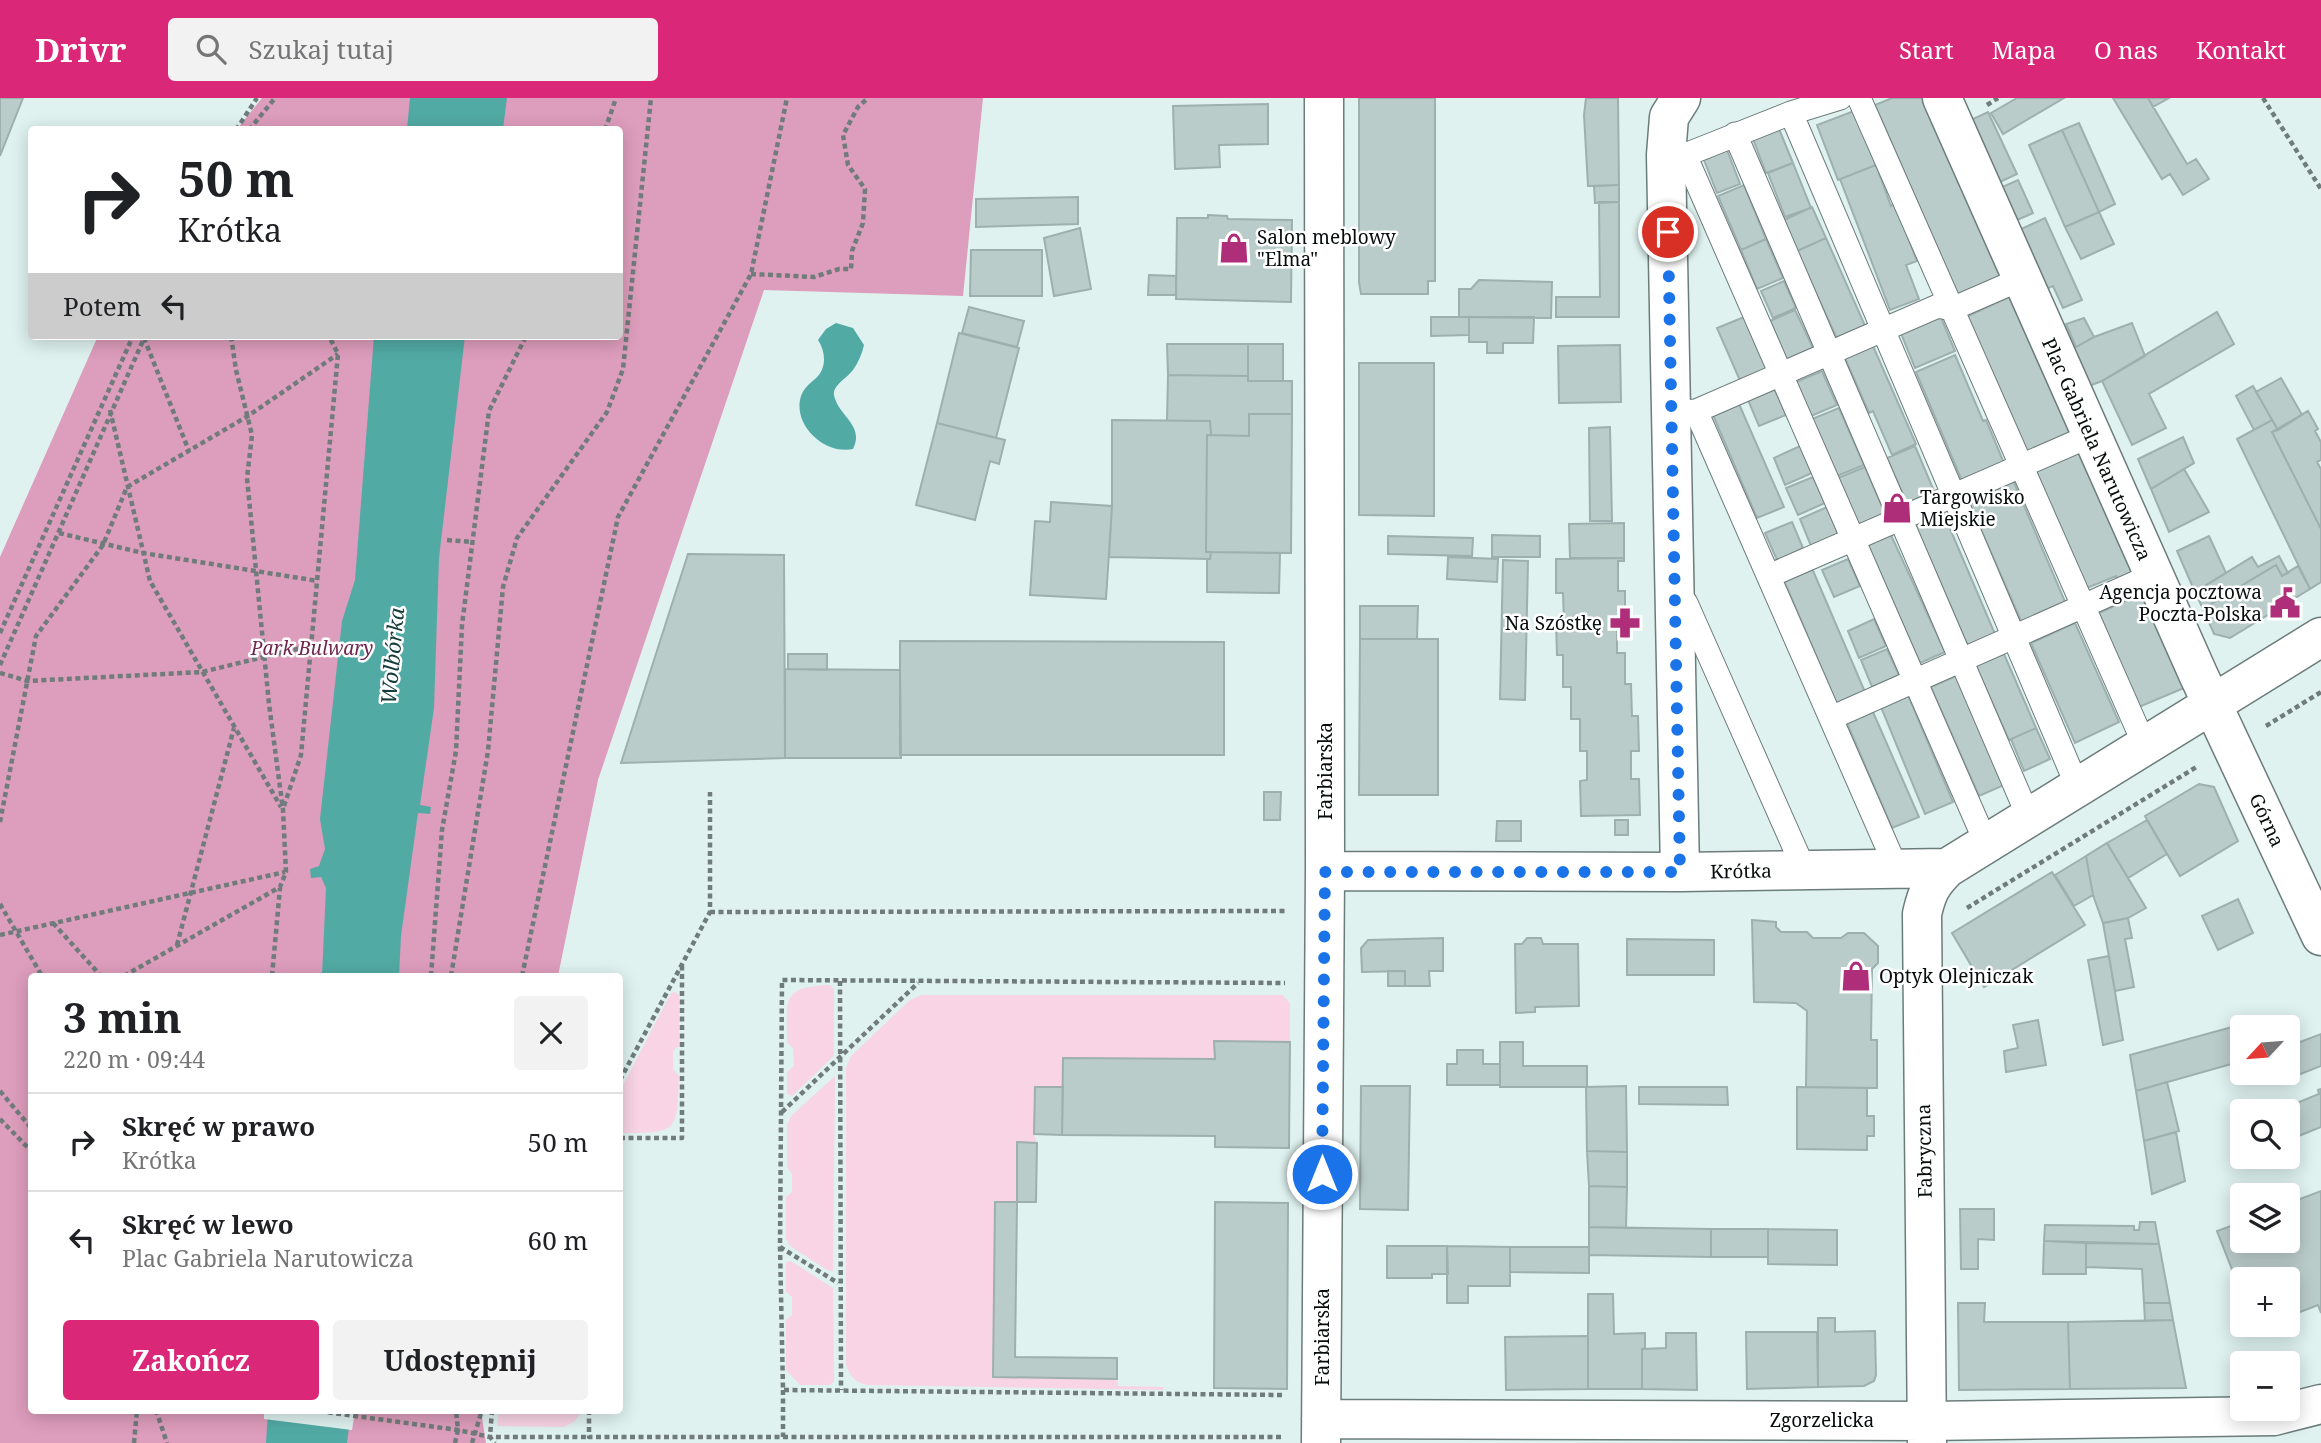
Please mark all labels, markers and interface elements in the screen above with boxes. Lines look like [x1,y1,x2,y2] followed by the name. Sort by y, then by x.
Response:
[168,18,658,81] search box
[35,27,126,72] text: Drivr
[192,30,230,68] icon: search
[248,31,394,67] text: Szukaj tutaj
[1899,33,1954,66] text: Start
[1992,33,2056,66] text: Mapa
[2094,33,2158,66] text: O nas
[2196,33,2286,66] text: Kontakt
[178,145,294,211] text: 50 m
[63,154,154,245] icon: right
[1638,202,1698,262] pin
[178,208,282,251] text: Krótka
[1649,213,1687,251] icon: arrive
[1257,224,1396,272] place label: Salon meblowy "Elma"
[1217,231,1251,265] shop icon: Salon meblowy "Elma"
[155,287,193,325] icon: left
[63,288,141,324] text: Potem
[2036,334,2158,564] street label: Plac Gabriela Narutowicza
[1920,484,2025,532] place label: Targowisko Miejskie
[1880,491,1914,525] shop icon: Targowisko Miejskie
[2099,579,2262,627] place label: Agencja pocztowa Poczta-Polska
[2268,586,2302,620] public building icon: Agencja pocztowa Poczta-Polska
[374,606,410,705] water label: Wolbórka
[1608,606,1642,640] pharmacy icon: Na Szóstkę
[1505,610,1602,636] place label: Na Szóstkę
[250,635,373,661] park label: Park Bulwary
[1312,722,1338,820] street label: Farbiarska
[2243,789,2291,851] street label: Górna
[1710,857,1772,885] street label: Krótka
[1839,959,1873,993] shop icon: Optyk Olejniczak
[1879,963,2034,989] place label: Optyk Olejniczak
[63,988,182,1045] text: 3 min
[514,996,588,1070] button: close
[2230,1015,2300,1085] north arrow
[2230,1015,2300,1421] map controls
[63,1043,205,1075] text: 220 m · 09:44
[2230,1099,2300,1169] button: search
[1910,1104,1938,1198] street label: Fabryczna
[122,1108,315,1144] text: Skręć w prawo
[63,1123,101,1161] icon: right
[528,1124,588,1160] text: 50 m
[1285,1137,1359,1211] position arrow
[122,1144,197,1176] text: Krótka
[2230,1183,2300,1253] button: layers
[122,1206,294,1242] text: Skręć w lewo
[63,1221,101,1259] icon: left
[528,1222,588,1258] text: 60 m
[122,1242,414,1274] text: Plac Gabriela Narutowicza
[2230,1267,2300,1337] button: +
[1309,1288,1335,1386] street label: Farbiarska
[63,1320,319,1400] button: Zakończ
[333,1320,588,1400] button: Udostępnij
[2230,1351,2300,1421] button: −
[1770,1407,1874,1433] street label: Zgorzelicka

